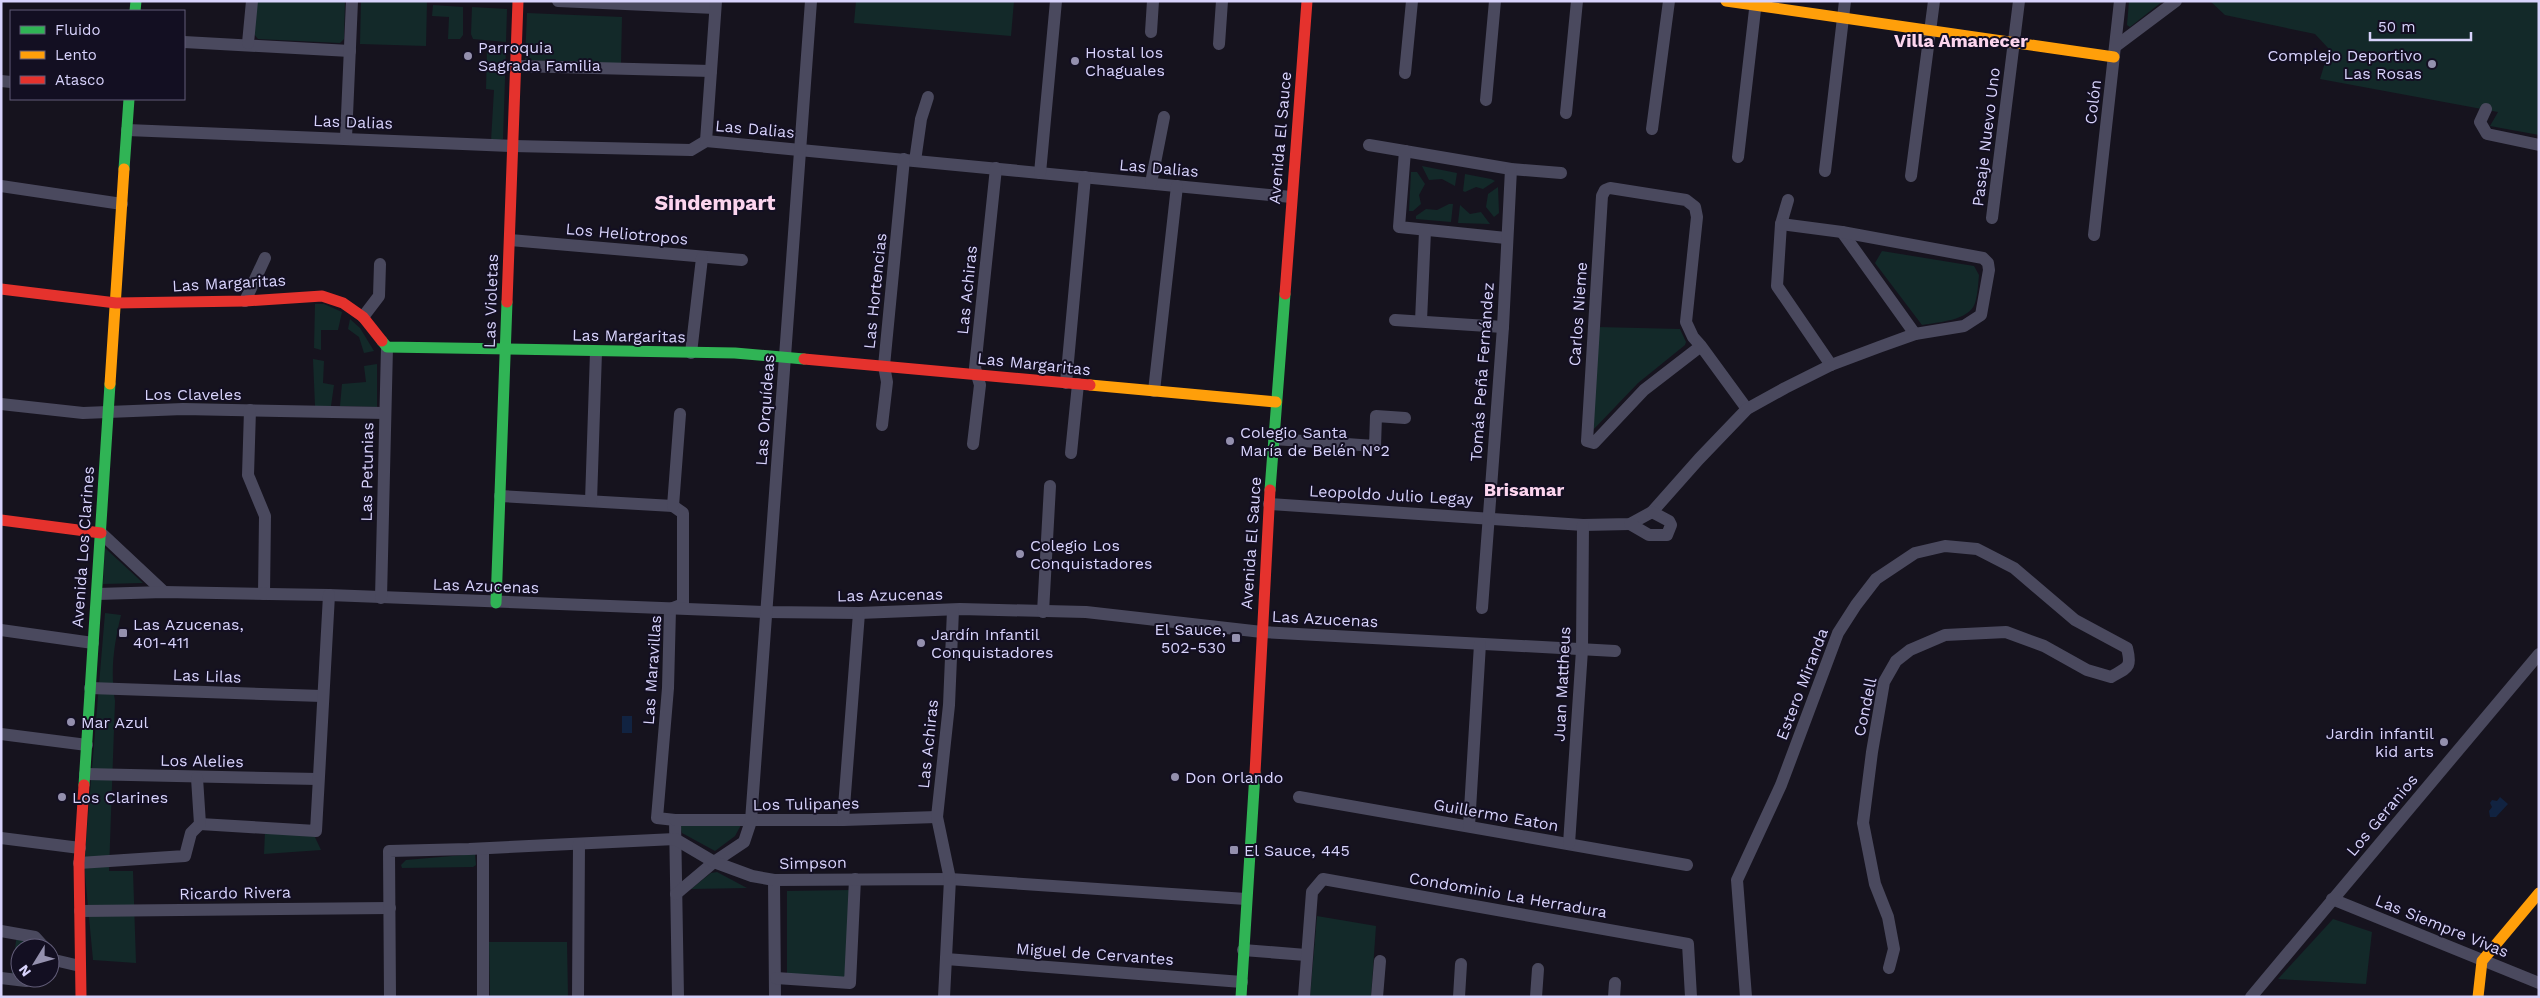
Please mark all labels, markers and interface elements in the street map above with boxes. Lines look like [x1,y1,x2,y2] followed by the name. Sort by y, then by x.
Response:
[10,10,185,100] legend
[2370,10,2471,42] scale bar
[2378,18,2415,36] text: 50 m
[55,21,100,39] text: Fluido
[1894,30,2028,51] district label: Villa Amanecer
[478,38,601,75] place label: Parroquia Sagrada Familia
[1085,43,1165,80] place label: Hostal los Chaguales
[55,46,97,64] text: Lento
[2267,46,2422,83] place label: Complejo Deportivo Las Rosas
[462,50,474,62] marker: Parroquia Sagrada Familia
[1069,55,1081,67] marker: Hostal los Chaguales
[2426,58,2438,70] marker: Complejo Deportivo Las Rosas
[1968,66,2004,208] street label: Pasaje Nuevo Uno
[55,71,104,89] text: Atasco
[1265,71,1295,205] street label: Avenida El Sauce
[2081,79,2105,125] street label: Colón
[313,111,393,133] street label: Las Dalias
[714,116,796,142] street label: Las Dalias
[1118,155,1200,181] street label: Las Dalias
[655,190,775,215] district label: Sindempart
[565,219,689,249] street label: Los Heliotropos
[859,232,891,350] street label: Las Hortencias
[953,245,981,335] street label: Las Achiras
[480,254,502,348] street label: Las Violetas
[1565,261,1591,367] street label: Carlos Nieme
[172,271,286,295] street label: Las Margaritas
[1466,282,1498,462] street label: Tomás Peña Fernández
[572,326,686,346] street label: Las Margaritas
[976,349,1092,379] street label: Las Margaritas
[752,354,778,466] street label: Las Orquídeas
[144,385,242,404] street label: Los Claveles
[357,422,377,522] street label: Las Petunias
[1240,423,1390,460] place label: Colegio Santa María de Belén N°2
[1224,435,1236,447] marker: Colegio Santa María de Belén N°2
[68,466,98,628] street label: Avenida Los Clarines
[1237,476,1265,610] street label: Avenida El Sauce
[1484,479,1564,500] district label: Brisamar
[1308,481,1474,509] street label: Leopoldo Julio Legay
[1030,536,1152,573] place label: Colegio Los Conquistadores
[1014,548,1026,560] marker: Colegio Los Conquistadores
[432,575,540,597] street label: Las Azucenas
[837,585,943,605] street label: Las Azucenas
[1271,607,1379,631] street label: Las Azucenas
[639,614,665,726] street label: Las Maravillas
[133,615,244,652] place label: Las Azucenas, 401-411
[1155,620,1226,657] place label: El Sauce, 502-530
[931,625,1053,662] place label: Jardín Infantil Conquistadores
[1772,625,1832,743] street label: Estero Miranda
[1549,626,1575,742] street label: Juan Mattheus
[117,627,129,639] marker: Las Azucenas, 401-411
[1230,632,1242,644] marker: El Sauce, 502-530
[915,637,927,649] marker: Jardín Infantil Conquistadores
[172,665,242,687] street label: Las Lilas
[1850,676,1881,738] street label: Condell
[914,699,942,789] street label: Las Achiras
[81,713,149,732] place label: Mar Azul
[65,716,77,728] marker: Mar Azul
[2326,724,2434,761] place label: Jardin infantil kid arts
[2438,736,2450,748] marker: Jardin infantil kid arts
[160,751,244,771] street label: Los Alelies
[1185,768,1283,787] place label: Don Orlando
[2342,770,2422,860] street label: Los Geranios
[1169,771,1181,783] marker: Don Orlando
[72,788,168,807] place label: Los Clarines
[56,791,68,803] marker: Los Clarines
[752,794,860,814] street label: Los Tulipanes
[1432,795,1560,835] street label: Guillermo Eaton
[1244,841,1350,860] place label: El Sauce, 445
[1228,844,1240,856] marker: El Sauce, 445
[779,853,847,873] street label: Simpson
[1408,868,1608,922] street label: Condominio La Herradura
[179,883,291,903] street label: Ricardo Rivera
[2373,891,2511,961] street label: Las Siempre Vivas
[10,938,60,988] north arrow
[1015,939,1175,969] street label: Miguel de Cervantes
[15,962,34,980] text: N

